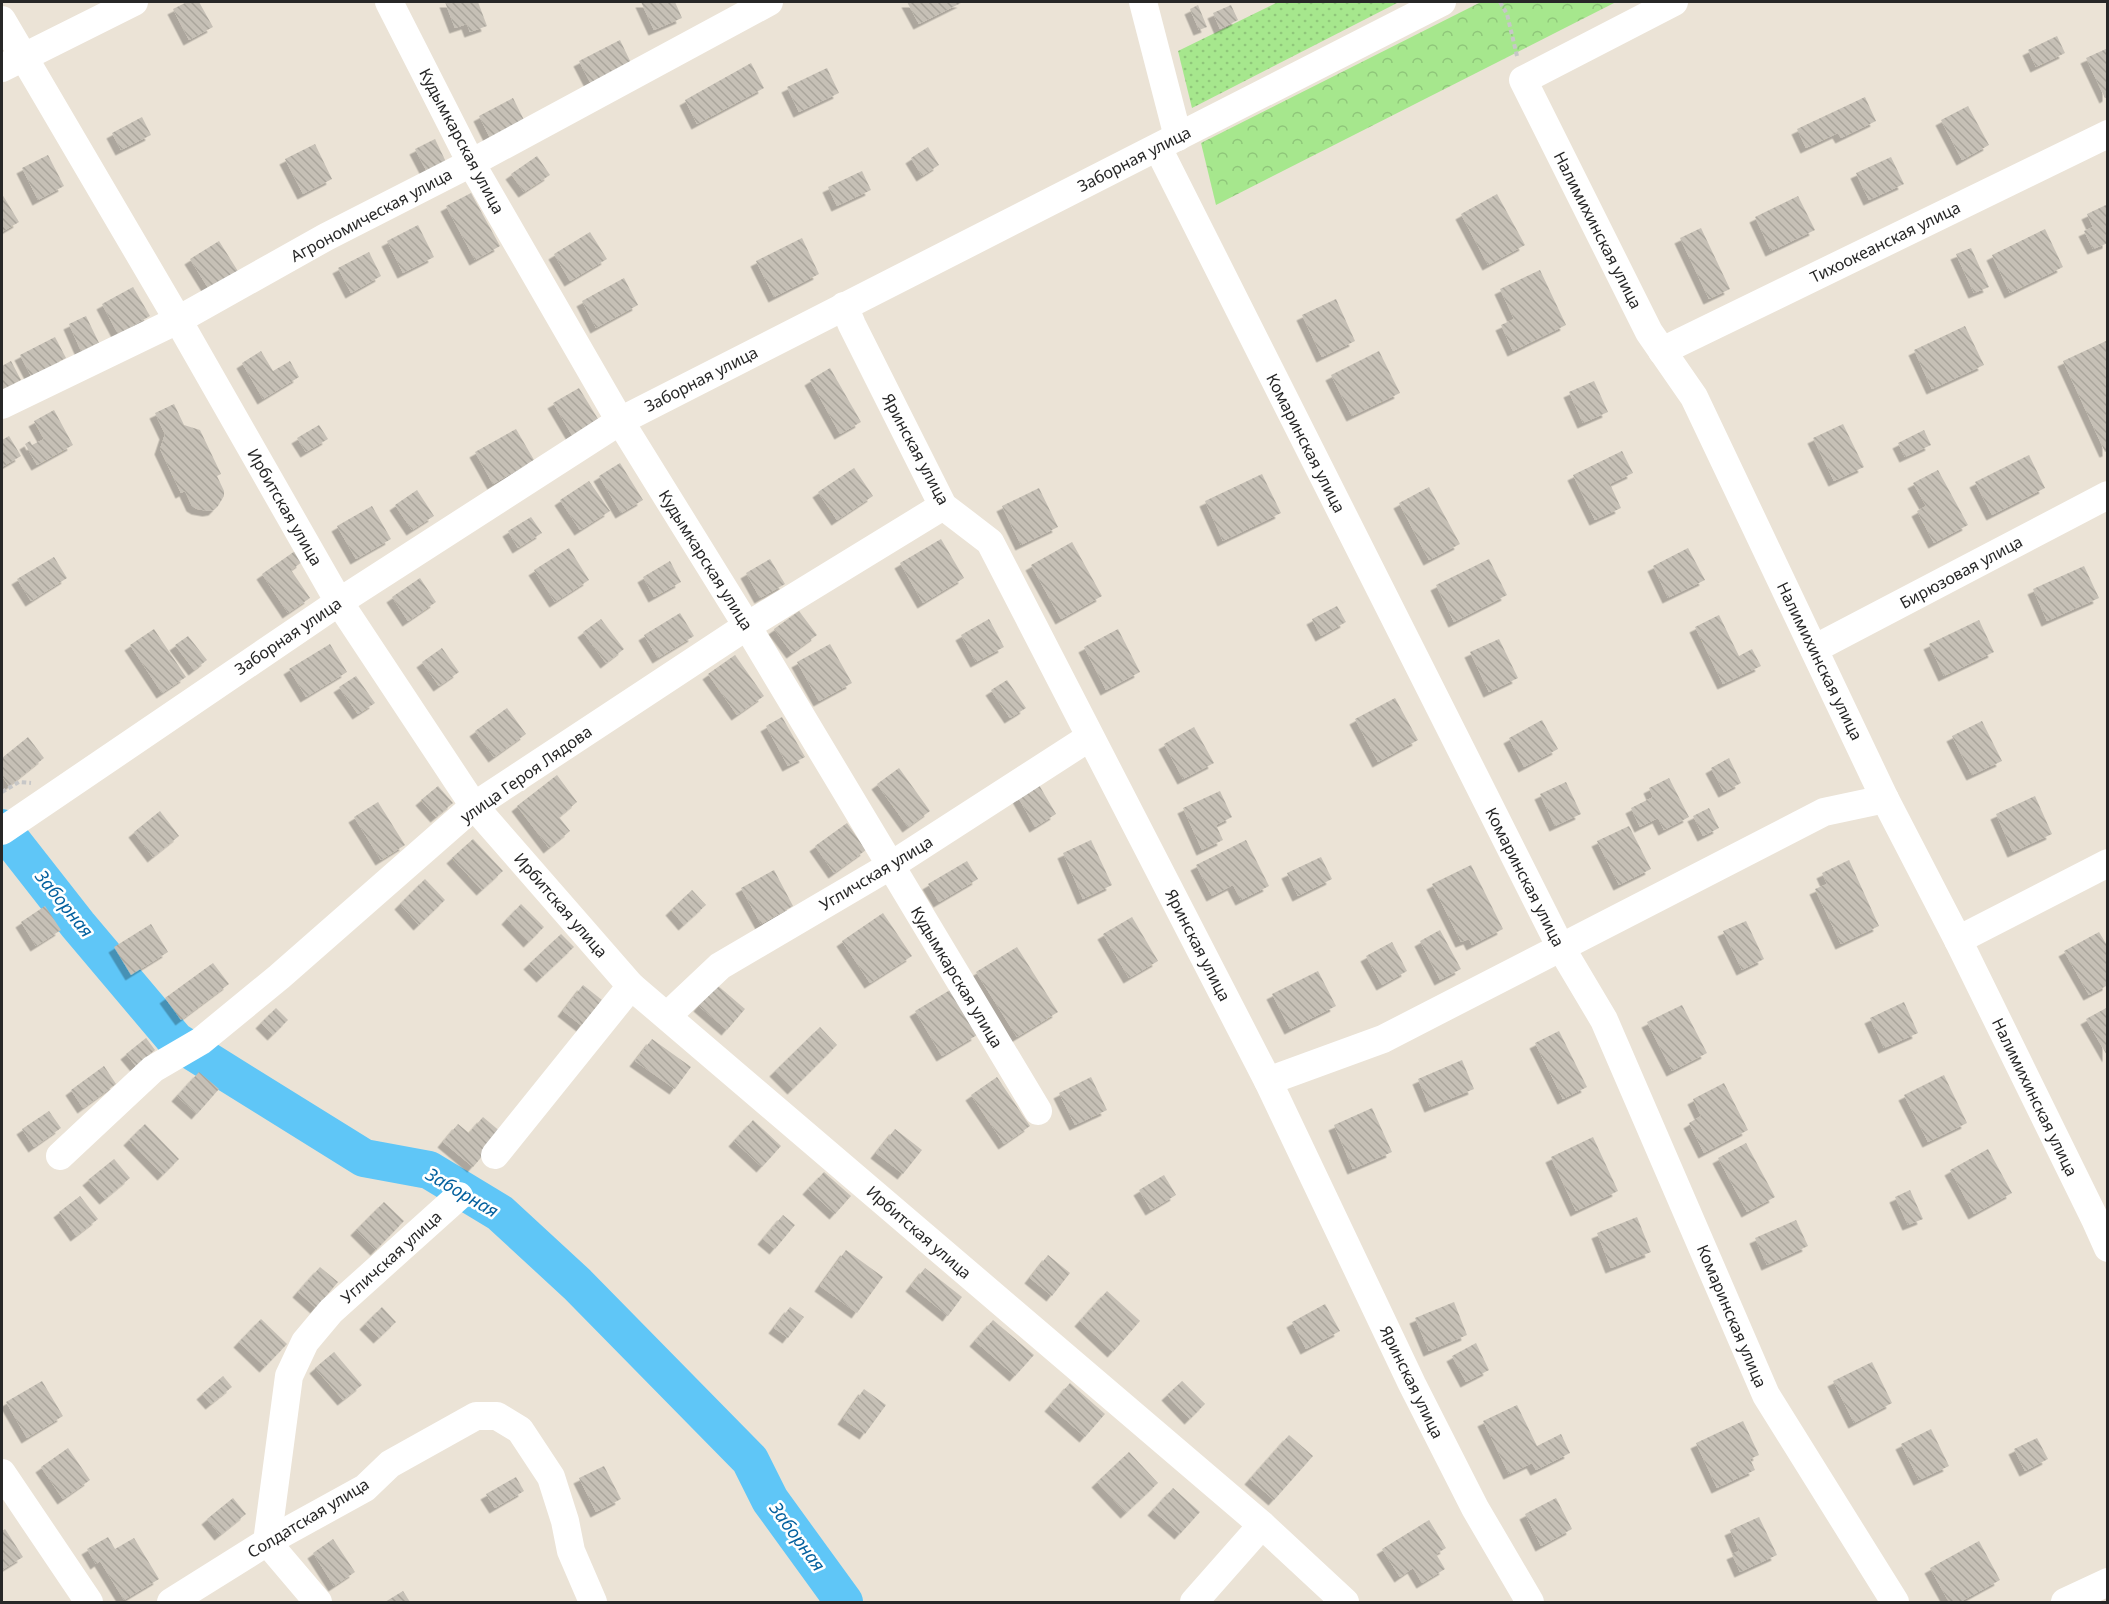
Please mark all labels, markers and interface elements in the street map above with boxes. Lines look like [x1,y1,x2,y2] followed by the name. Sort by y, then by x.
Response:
[414,64,510,218] street label: Кудымкарская улица
[1074,121,1194,197] street label: Заборная улица
[1549,147,1647,313] street label: Налимихинская улица
[286,163,456,267] street label: Агрономическая улица
[1806,196,1964,288] street label: Тихоокеанская улица
[641,341,761,417] street label: Заборная улица
[1261,370,1351,516] street label: Комаринская улица
[877,389,955,509] street label: Яринская улица
[242,444,328,570] street label: Ирбитская улица
[654,486,758,634] street label: Кудымкарская улица
[1896,530,2026,614] street label: Бирюзовая улица
[1772,578,1868,744] street label: Налимихинская улица
[230,592,346,680] street label: Заборная улица
[456,720,596,828] street label: улица Героя Лядова
[1480,804,1570,950] street label: Комаринская улица
[815,830,937,916] street label: Угличская улица
[509,848,613,962] street label: Ирбитская улица
[30,864,99,942] water label: Заборная
[1160,885,1236,1005] street label: Яринская улица
[906,902,1008,1052] street label: Кудымкарская улица
[1987,1014,2083,1180] street label: Налимихинская улица
[421,1161,503,1222] water label: Заборная
[862,1180,976,1284] street label: Ирбитская улица
[336,1206,446,1308] street label: Угличская улица
[1692,1241,1772,1391] street label: Комаринская улица
[1375,1322,1449,1442] street label: Яринская улица
[243,1473,373,1563] street label: Солдатская улица
[764,1496,831,1576] water label: Заборная

